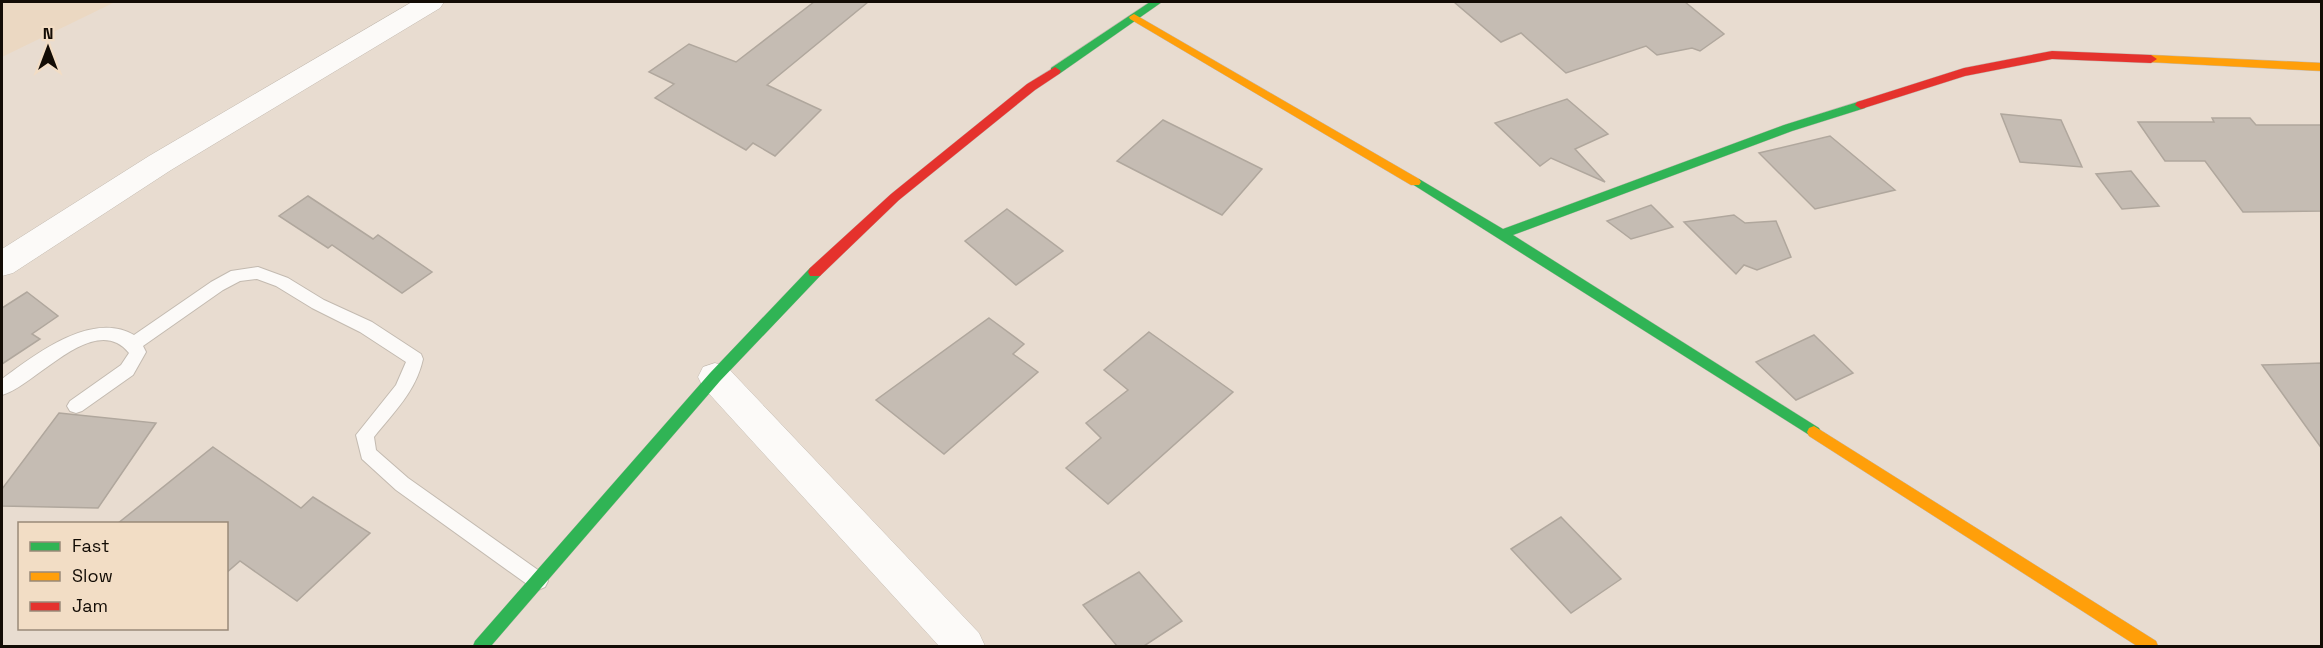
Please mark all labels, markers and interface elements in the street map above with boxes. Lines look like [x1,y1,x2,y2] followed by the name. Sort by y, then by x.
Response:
[18,18,78,78] north arrow
[43,23,53,44] text: N
[18,522,228,630] legend
[72,534,109,557] text: Fast
[72,564,113,587] text: Slow
[72,594,108,617] text: Jam

